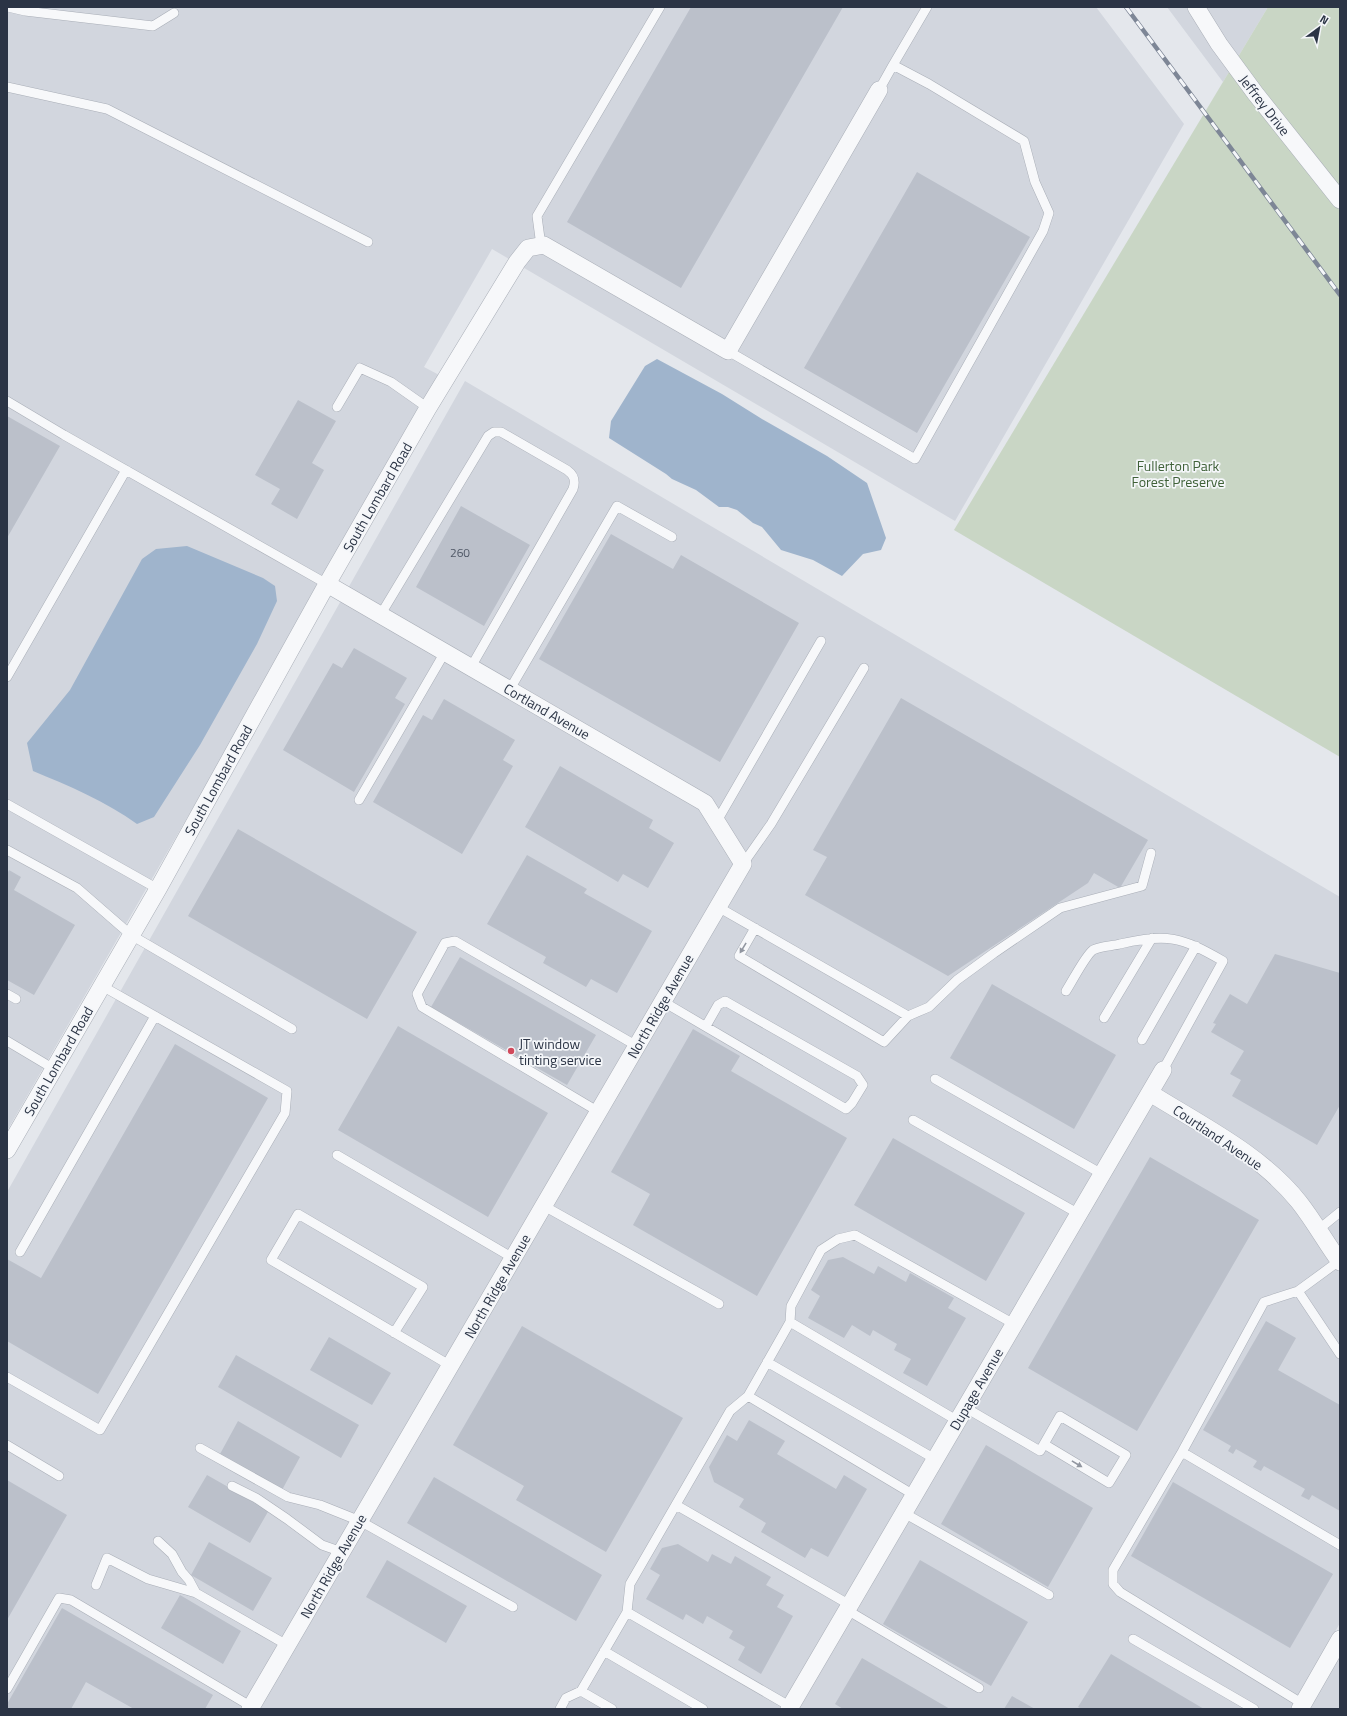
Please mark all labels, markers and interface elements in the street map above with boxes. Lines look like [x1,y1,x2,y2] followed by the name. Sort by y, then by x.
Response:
[1299,8,1339,48] north arrow
[1317,11,1332,28] text: N
[1234,70,1296,140] street label: Jeffrey Drive
[337,438,417,556] street label: South Lombard Road
[1132,455,1224,492] park label: Fullerton Park Forest Preserve
[450,543,470,562] house number: 260
[500,678,594,744] street label: Cortland Avenue
[179,721,257,839] street label: South Lombard Road
[740,942,747,954] one-way arrow
[622,950,698,1062] street label: North Ridge Avenue
[18,1002,98,1120] street label: South Lombard Road
[519,1033,602,1070] place label: JT window tinting service
[506,1046,516,1056] marker: JT window tinting service
[1169,1099,1267,1175] street label: Courtland Avenue
[459,1230,535,1342] street label: North Ridge Avenue
[944,1344,1008,1434] street label: Dupage Avenue
[1072,1460,1082,1468] one-way arrow
[295,1510,371,1622] street label: North Ridge Avenue

